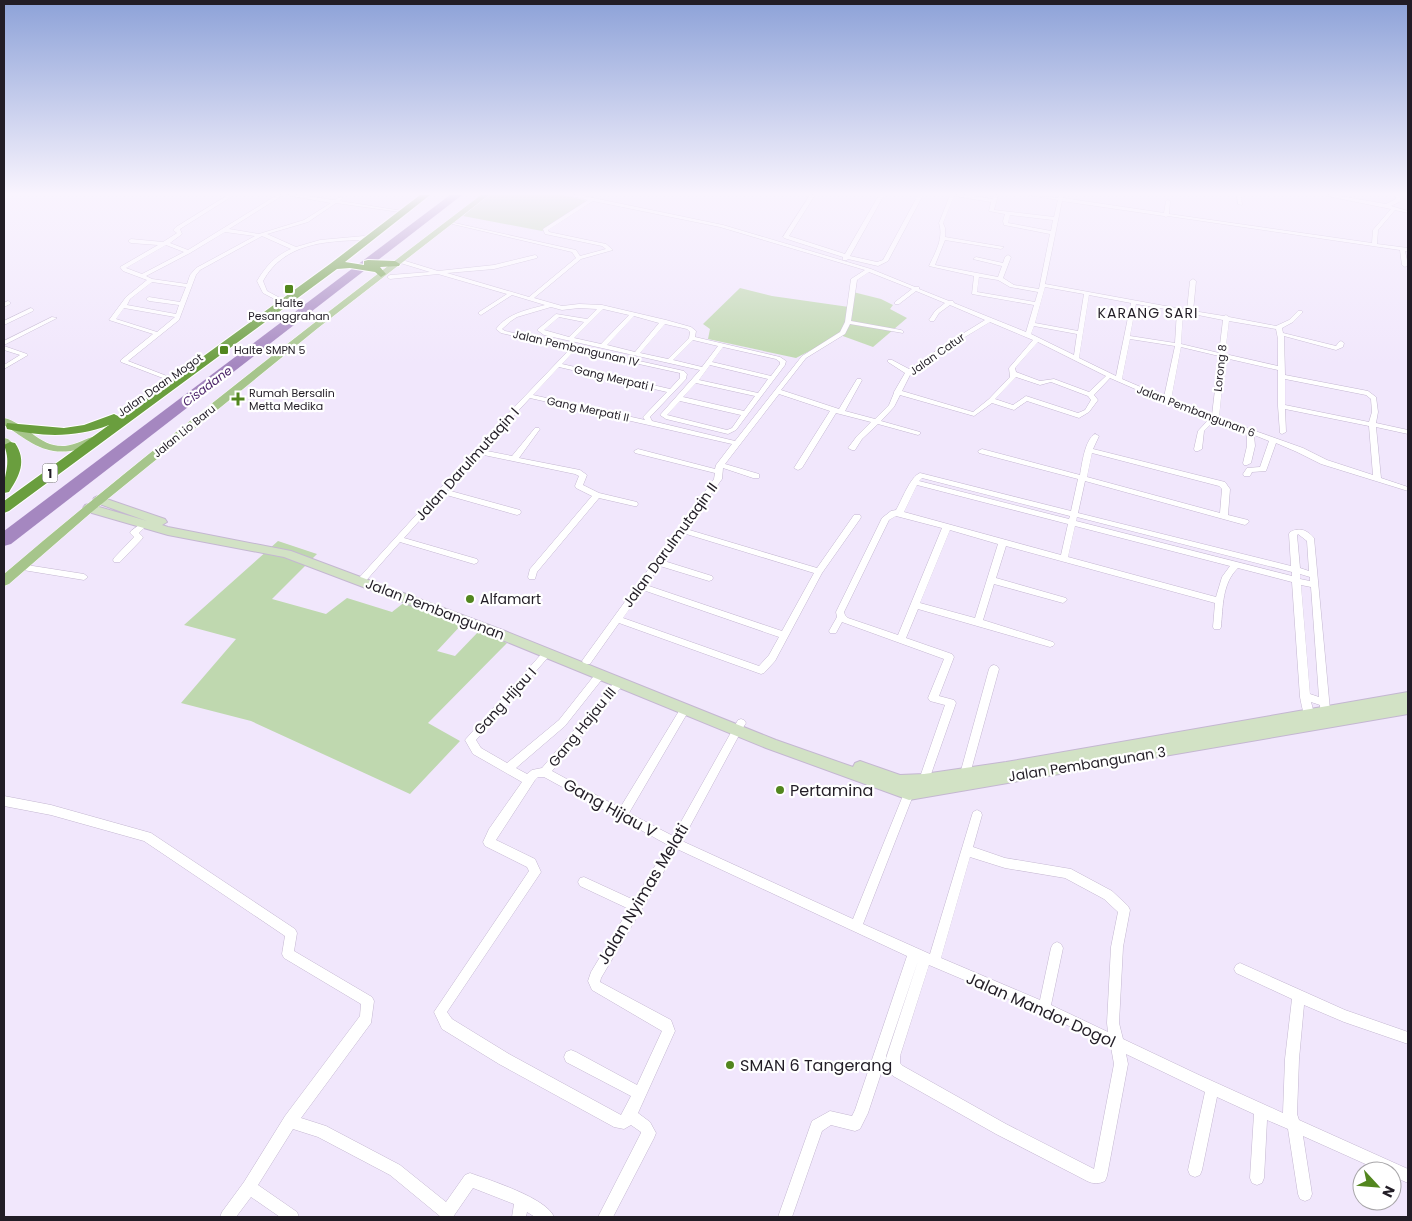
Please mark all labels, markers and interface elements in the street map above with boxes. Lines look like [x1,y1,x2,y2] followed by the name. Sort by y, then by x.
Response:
[283,283,295,295] marker: Halte Pesanggrahan
[248,295,330,324] place label: Halte Pesanggrahan
[1098,303,1198,323] district label: KARANG SARI
[511,326,641,370] street label: Jalan Pembangunan IV
[906,329,968,379] street label: Jalan Catur
[234,342,305,358] place label: Halte SMPN 5
[218,344,230,356] marker: Halte SMPN 5
[1210,344,1230,392] street label: Lorong 8
[114,349,206,421] street label: Jalan Daan Mogot
[179,361,236,410] water label: Cisadane
[573,361,655,395] street label: Gang Merpati I
[1134,381,1258,441] street label: Jalan Pembangunan 6
[249,385,335,414] place label: Rumah Bersalin Metta Medika
[231,392,245,406] marker: Rumah Bersalin Metta Medika
[545,392,631,426] street label: Gang Merpati II
[149,401,219,461] street label: Jalan Lio Baru
[411,403,523,525] street label: Jalan Darulmutaqin I
[42,463,58,482] road number: 1
[618,478,722,612] street label: Jalan Darulmutaqin II
[363,573,507,645] street label: Jalan Pembangunan
[480,589,541,609] place label: Alfamart
[464,593,476,605] marker: Alfamart
[469,663,541,739] street label: Gang Hijau I
[544,683,620,771] street label: Gang Hajau III
[1007,742,1167,786] street label: Jalan Pembangunan 3
[559,773,661,843] street label: Gang Hijau V
[790,779,873,802] place label: Pertamina
[774,784,786,796] marker: Pertamina
[592,819,694,969] street label: Jalan Nyimas Melati
[963,967,1119,1053] street label: Jalan Mandor Dogol
[740,1054,892,1077] place label: SMAN 6 Tangerang
[724,1059,736,1071] marker: SMAN 6 Tangerang
[1352,1161,1402,1211] north arrow
[1377,1183,1400,1201] text: N

